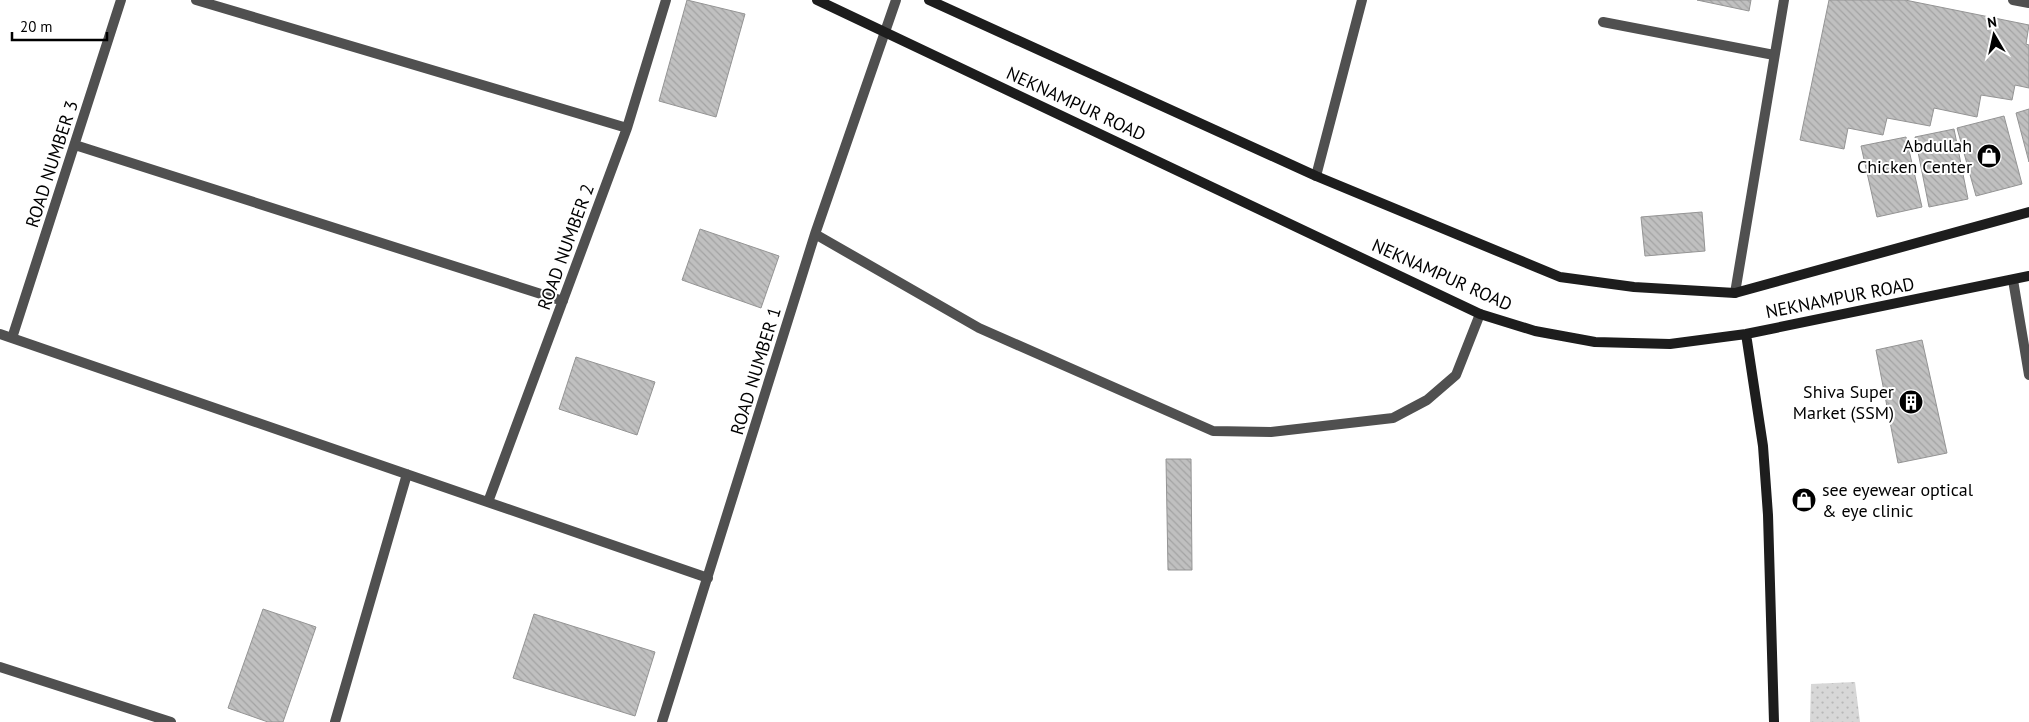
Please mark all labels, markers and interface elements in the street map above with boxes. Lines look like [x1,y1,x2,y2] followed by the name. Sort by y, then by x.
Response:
[12,10,108,42] scale bar
[1969,10,2019,60] north arrow
[1986,13,1998,32] text: N
[20,17,53,36] text: 20 m
[1003,61,1150,146] street label: NEKNAMPUR ROAD
[20,97,83,230] street label: ROAD NUMBER 3
[1857,134,1972,178] place label: Abdullah Chicken Center
[1976,143,2002,169] shop icon: Abdullah Chicken Center
[532,181,599,313] street label: ROAD NUMBER 2
[1369,233,1516,316] street label: NEKNAMPUR ROAD
[1764,272,1916,323] street label: NEKNAMPUR ROAD
[725,304,786,438] street label: ROAD NUMBER 1
[1793,380,1894,424] place label: Shiva Super Market (SSM)
[1898,389,1924,415] building icon: Shiva Super Market (SSM)
[1822,478,1974,522] place label: see eyewear optical & eye clinic
[1791,487,1817,513] shop icon: see eyewear optical & eye clinic

